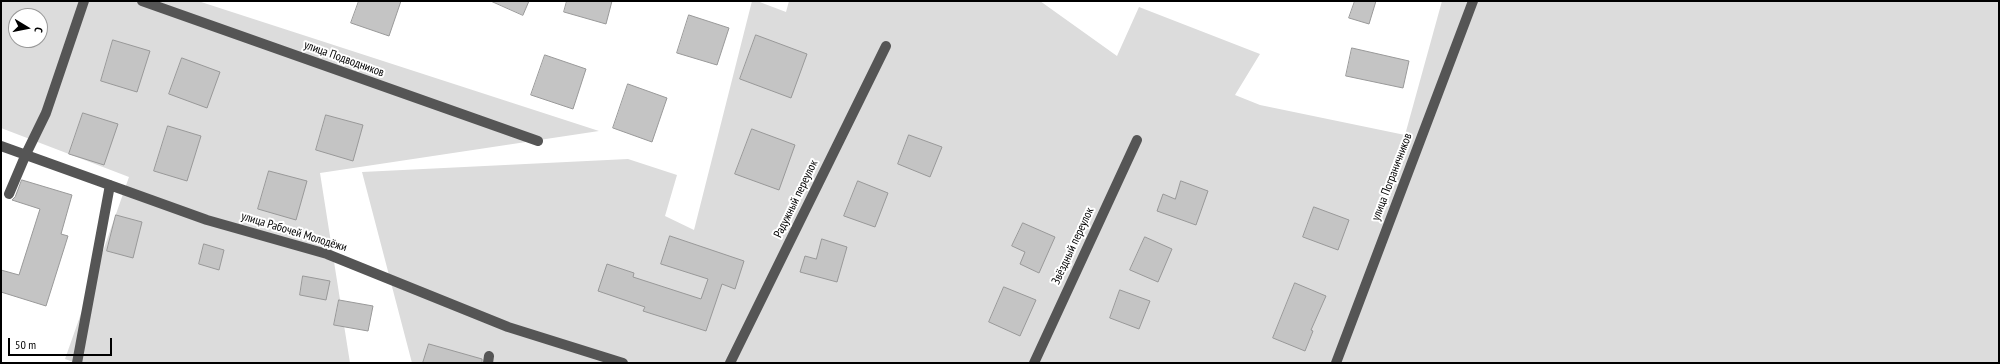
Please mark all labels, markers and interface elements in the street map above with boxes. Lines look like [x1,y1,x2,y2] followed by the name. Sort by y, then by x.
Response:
[8,8,48,48] north arrow
[32,26,46,34] text: С
[302,38,386,80] street label: улица Подводников
[1369,131,1415,223] street label: улица Пограничников
[771,158,821,240] street label: Радужный переулок
[1049,205,1097,287] street label: Звёздный переулок
[239,209,349,255] street label: улица Рабочей Молодёжи
[10,330,114,356] scale bar
[15,337,36,352] text: 50 m

